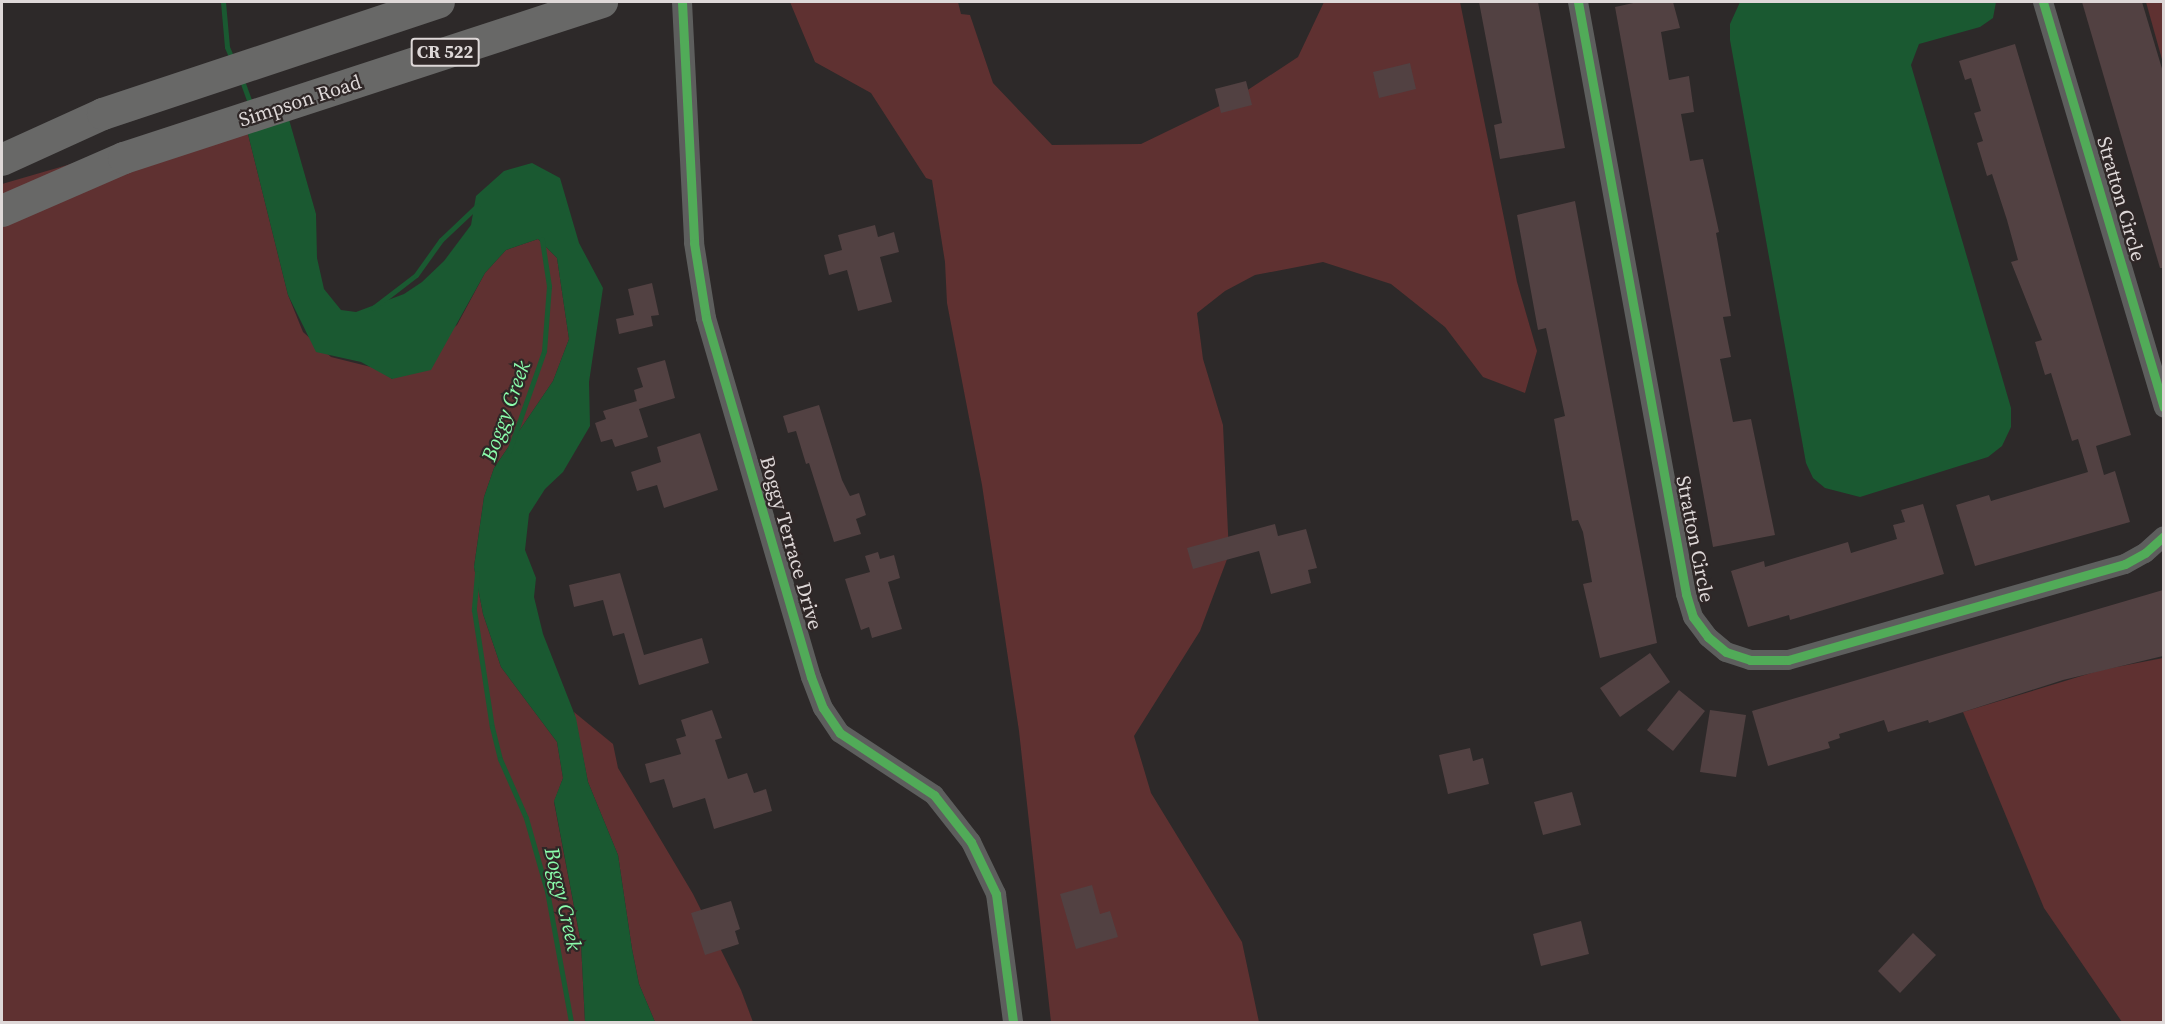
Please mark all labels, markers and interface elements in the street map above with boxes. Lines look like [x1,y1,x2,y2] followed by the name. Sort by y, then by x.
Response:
[410,37,480,67] road number: CR 522
[236,70,364,132] street label: Simpson Road
[2092,134,2150,264] street label: Stratton Circle
[476,357,536,465] water label: Boggy Creek
[755,453,827,633] street label: Boggy Terrace Drive
[1671,474,1719,604] street label: Stratton Circle
[539,845,587,953] water label: Boggy Creek

